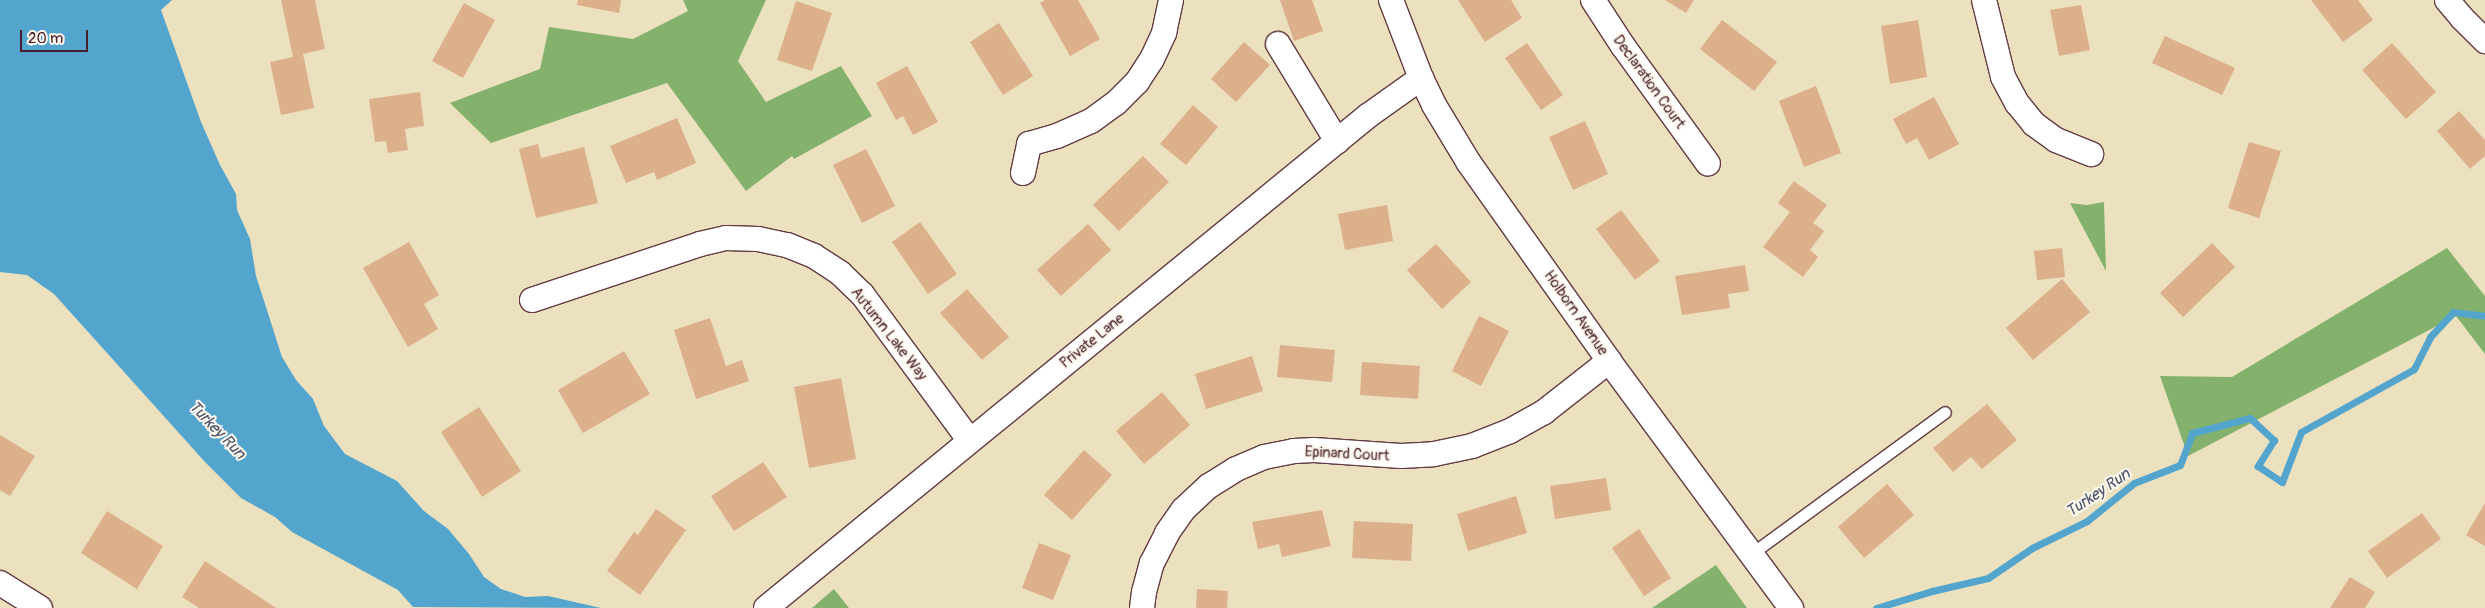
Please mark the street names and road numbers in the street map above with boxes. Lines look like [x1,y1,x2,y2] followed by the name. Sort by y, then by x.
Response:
[1609,32,1689,132] street label: Declaration Court
[1540,267,1612,359] street label: Holborn Avenue
[847,284,931,384] street label: Autumn Lake Way
[1056,310,1128,372] street label: Private Lane
[1304,443,1390,465] street label: Epinard Court

